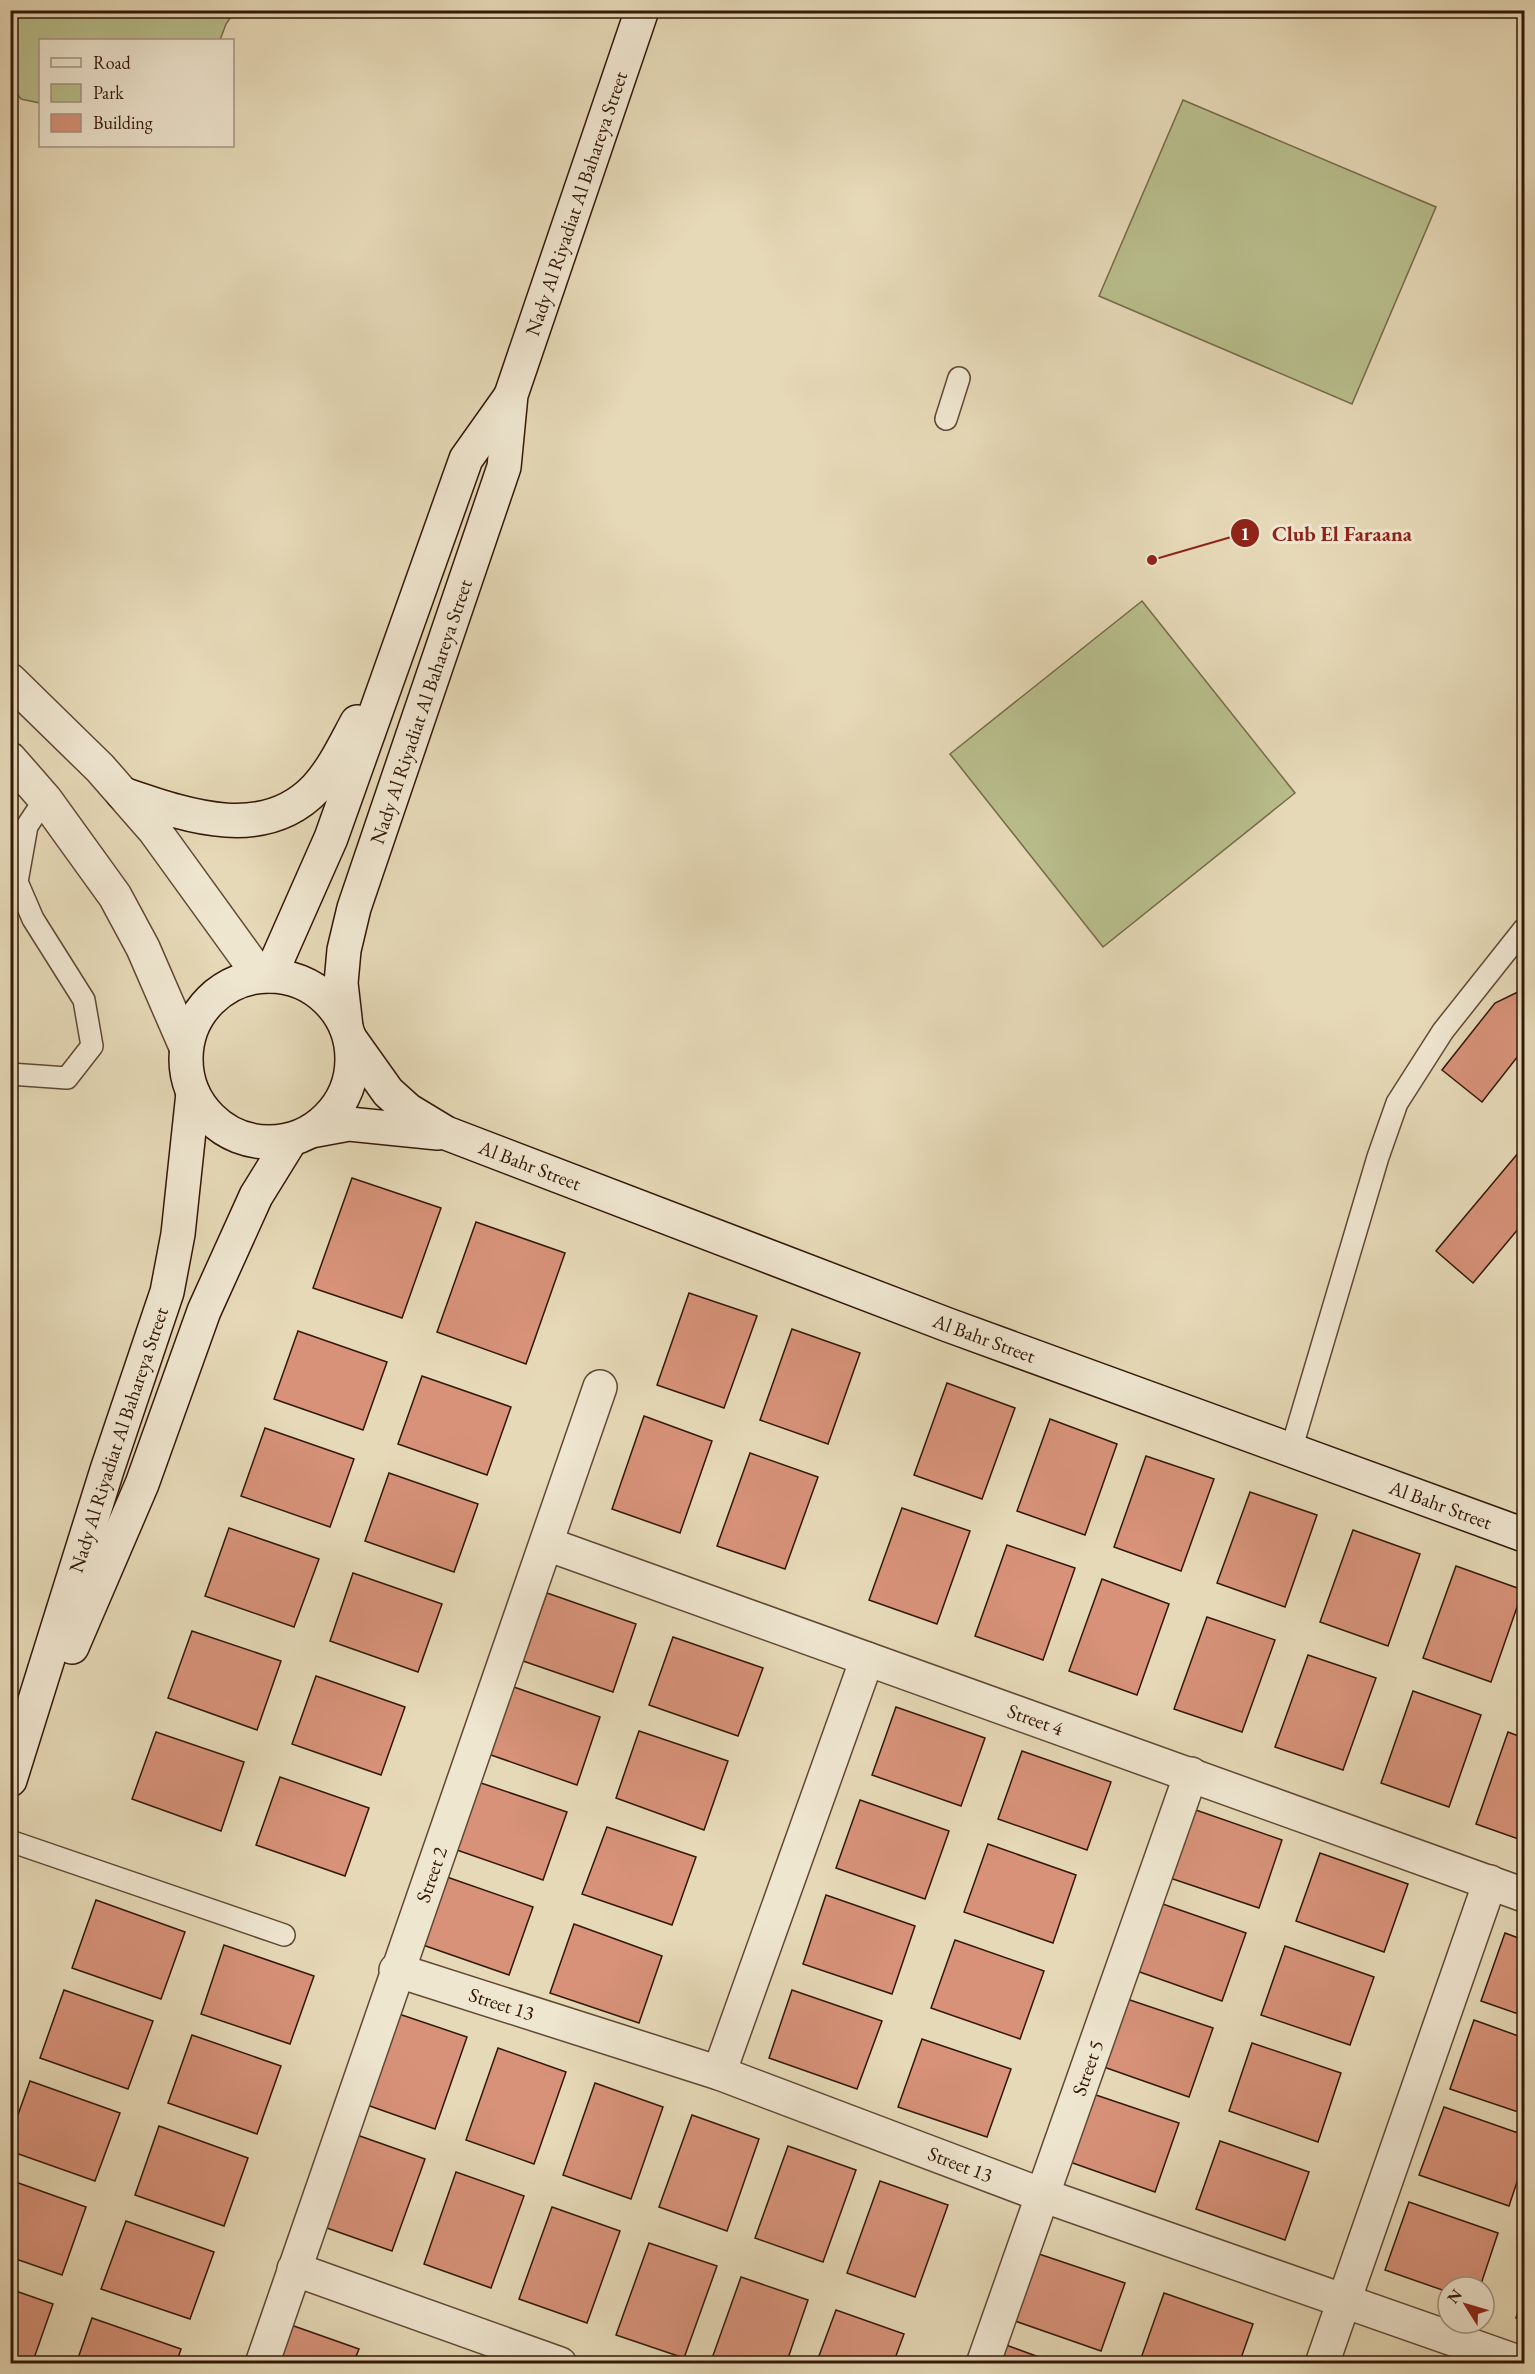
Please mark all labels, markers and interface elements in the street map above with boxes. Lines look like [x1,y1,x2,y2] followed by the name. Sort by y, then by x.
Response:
[39,39,234,147] legend
[93,51,132,74] text: Road
[519,67,633,339] street label: Nady Al Riyadiat Al Bahareya Street
[93,81,124,104] text: Park
[93,111,153,134] text: Building
[1230,514,1424,553] callout: Club El Faraana
[1272,520,1413,547] text: Club El Faraana
[1240,522,1250,545] text: 1
[364,575,478,847] street label: Nady Al Riyadiat Al Bahareya Street
[474,1133,585,1197] street label: Al Bahr Street
[63,1303,174,1576] street label: Nady Al Riyadiat Al Bahareya Street
[928,1307,1040,1369] street label: Al Bahr Street
[1385,1474,1496,1535] street label: Al Bahr Street
[1004,1698,1067,1742] street label: Street 4
[410,1843,453,1906] street label: Street 2
[466,1981,538,2026] street label: Street 13
[1066,2036,1109,2099] street label: Street 5
[924,2140,996,2188] street label: Street 13
[1436,2275,1496,2335] north arrow
[1442,2285,1467,2308] text: N

